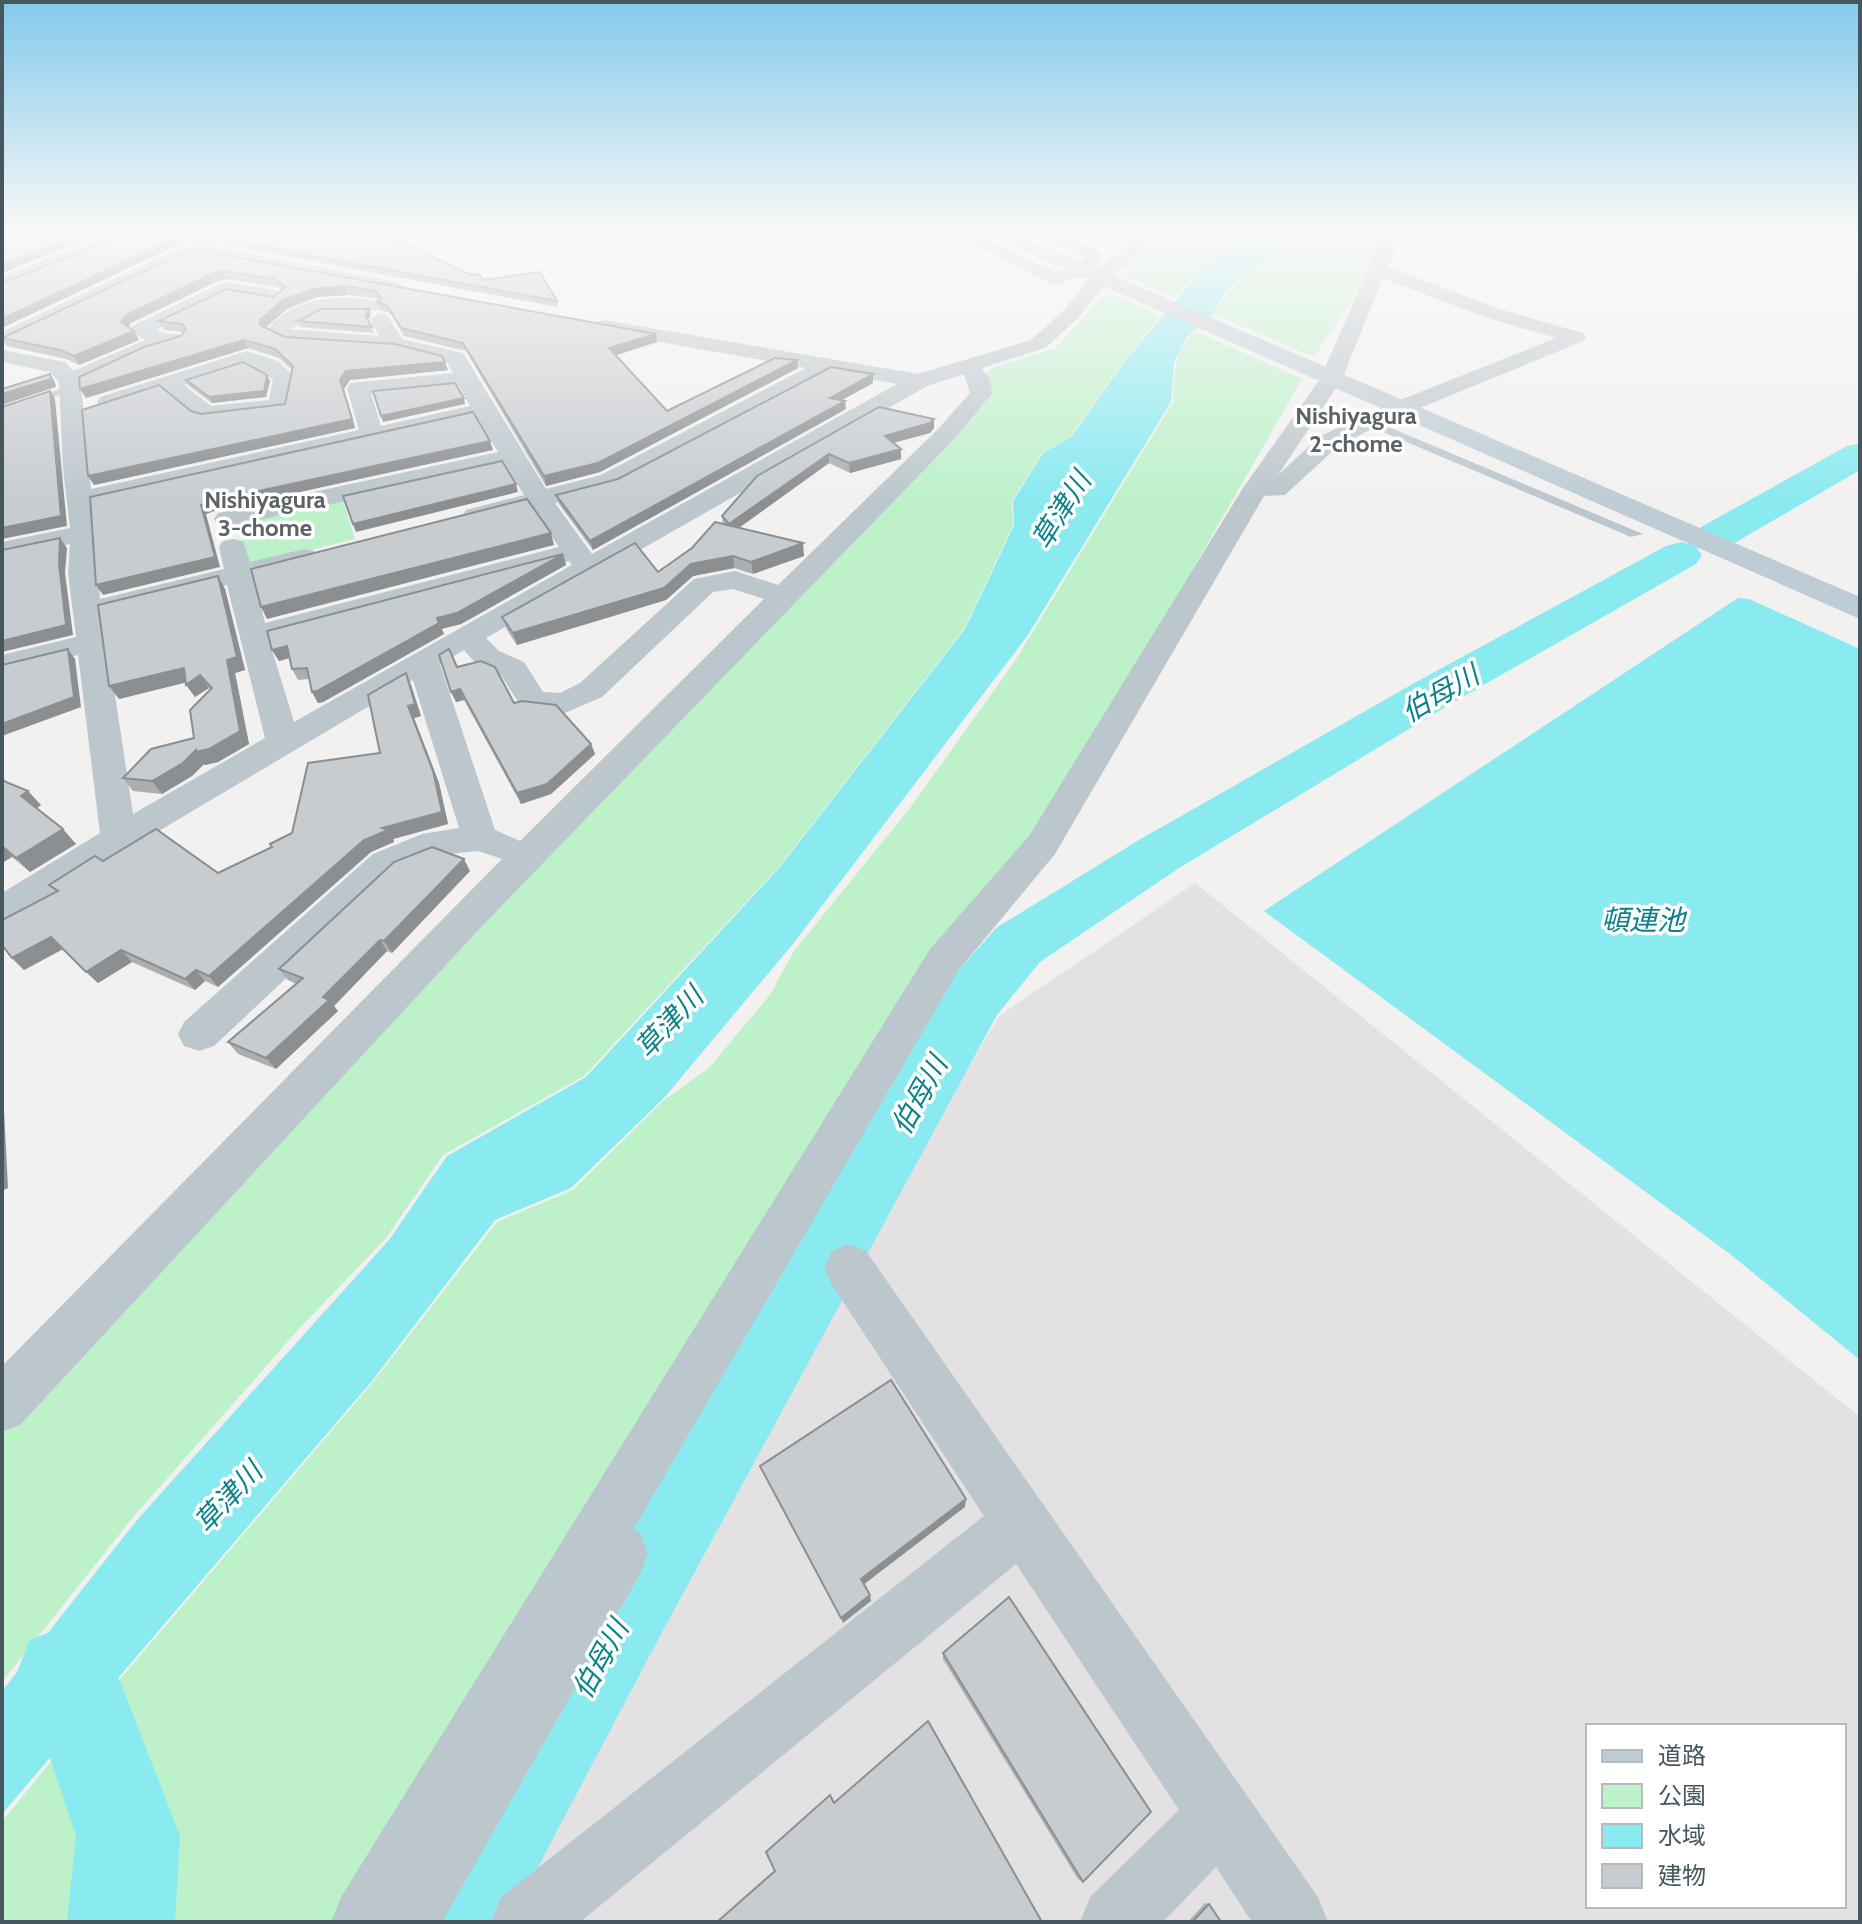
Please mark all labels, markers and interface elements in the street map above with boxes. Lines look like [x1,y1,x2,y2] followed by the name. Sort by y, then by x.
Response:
[1295,401,1417,458] district label: Nishiyagura 2-chome
[1024,463,1099,555] water label: 草津川
[204,485,326,542] district label: Nishiyagura 3-chome
[1395,656,1487,729] water label: 伯母川
[1601,903,1688,937] water label: 頓連池
[628,978,712,1064] water label: 草津川
[884,1047,956,1140] water label: 伯母川
[187,1453,271,1539] water label: 草津川
[565,1611,637,1704] water label: 伯母川
[1586,1724,1846,1908] legend
[1658,1741,1706,1770] text: 道路
[1658,1781,1706,1810] text: 公園
[1658,1821,1706,1850] text: 水域
[1658,1861,1706,1890] text: 建物

